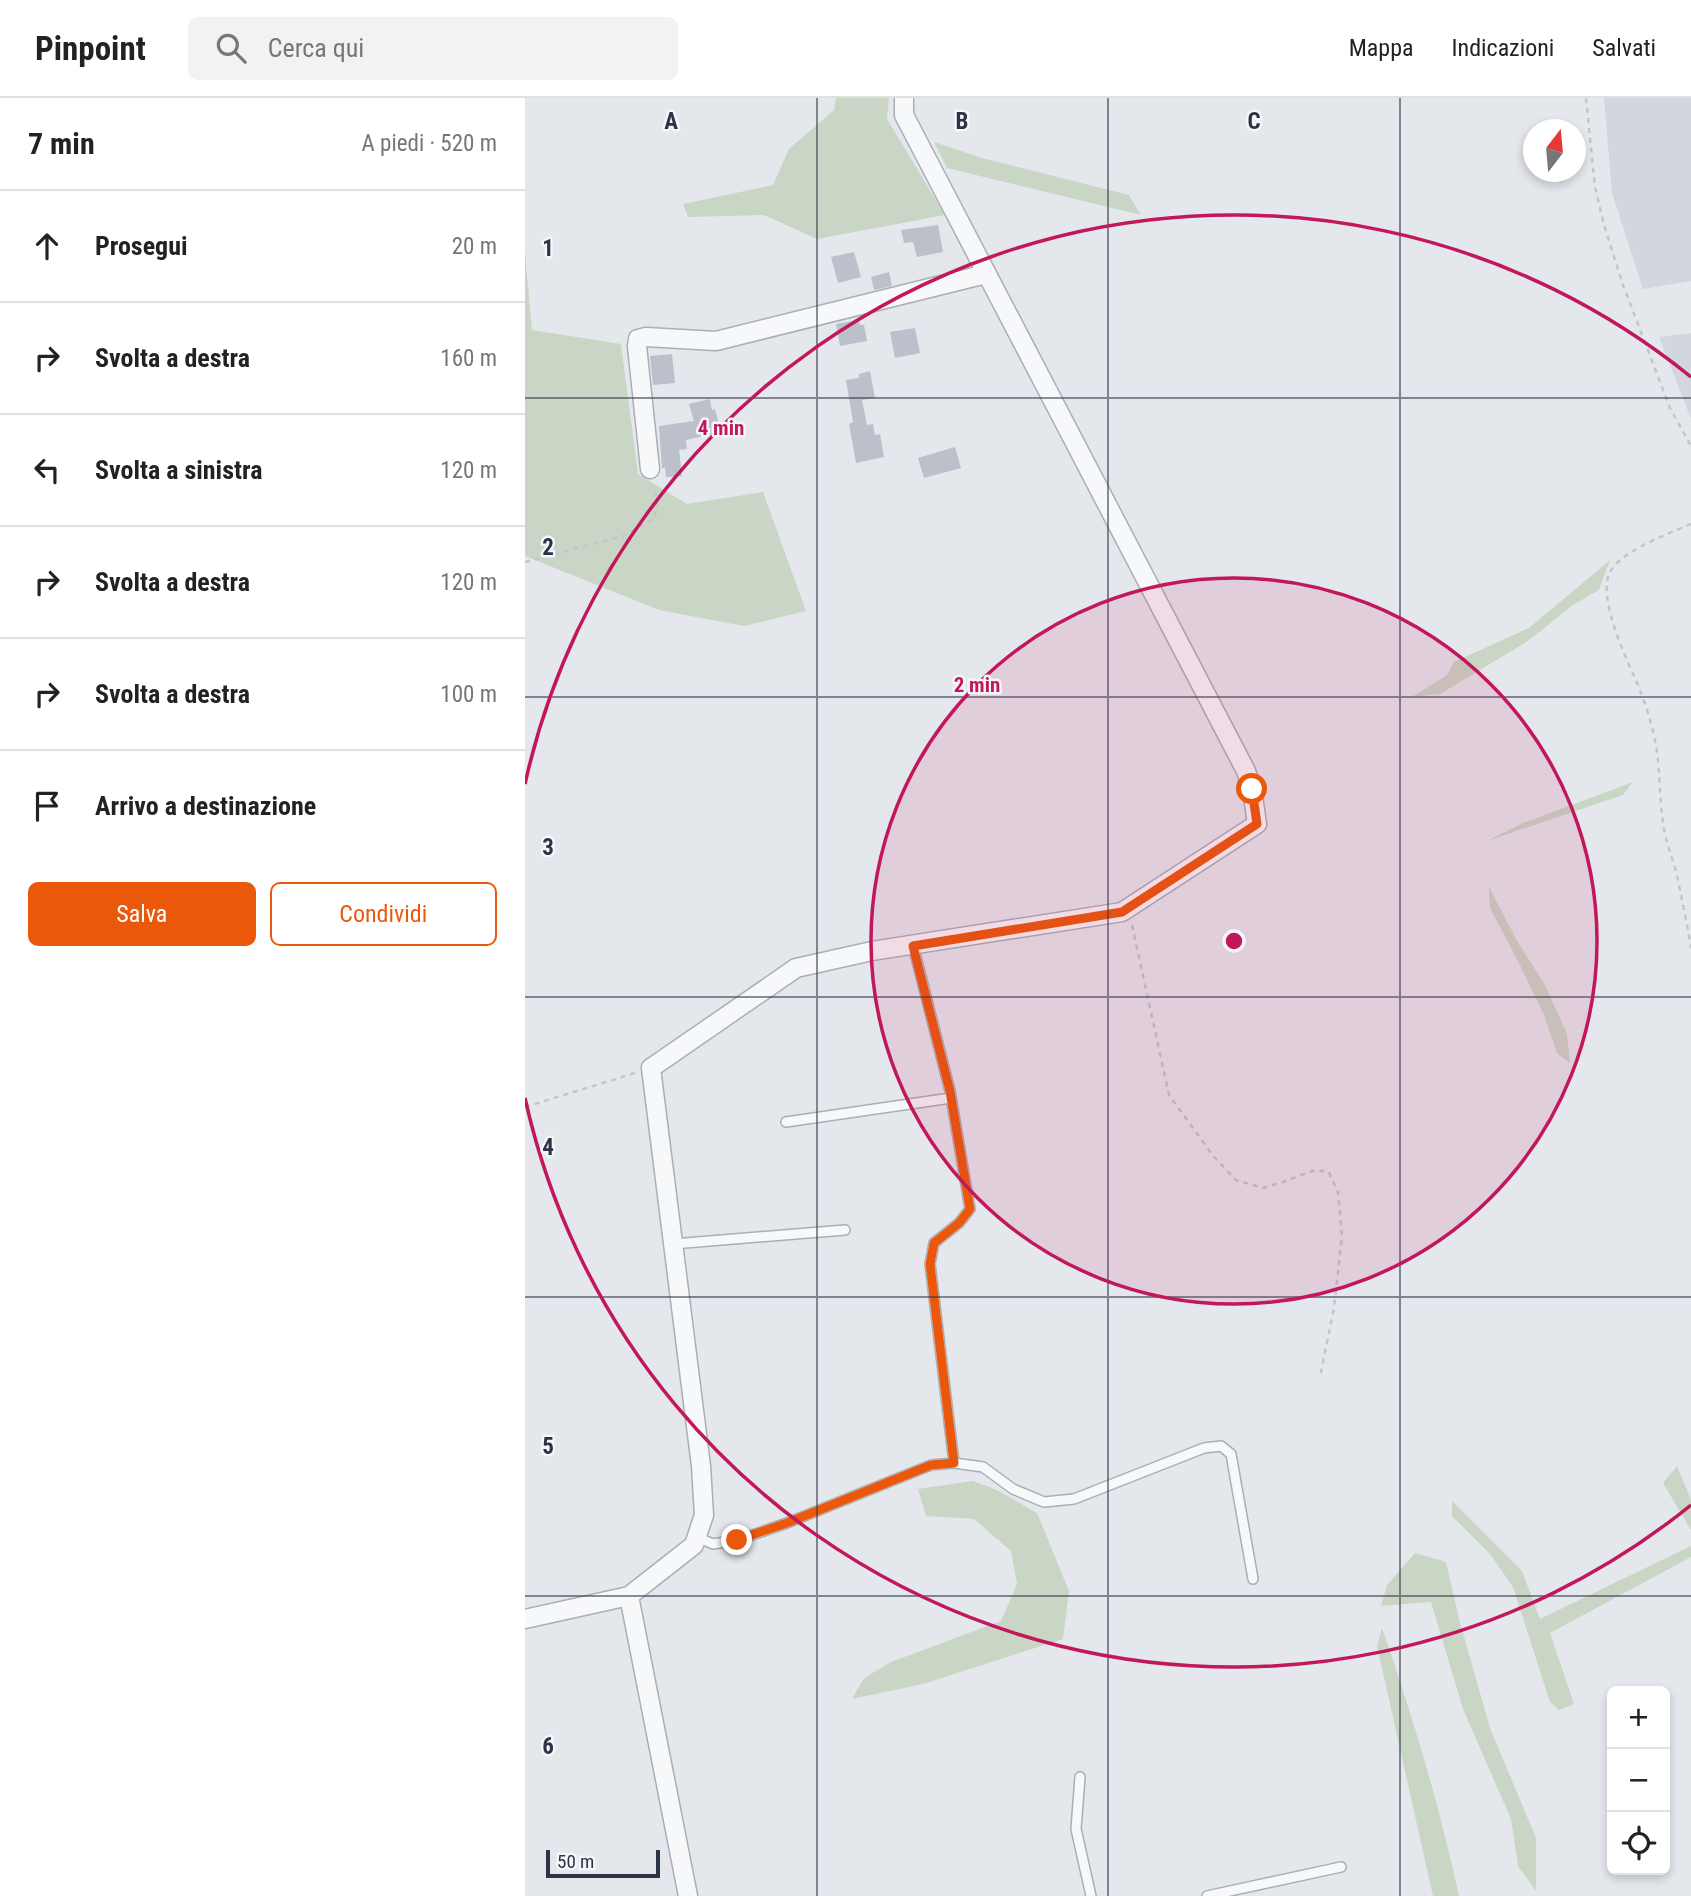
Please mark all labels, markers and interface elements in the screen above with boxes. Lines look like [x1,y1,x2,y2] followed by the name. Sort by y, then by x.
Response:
[188,17,678,80] search box
[35,29,146,68] text: Pinpoint
[212,29,250,67] icon: search
[268,33,364,63] text: Cerca qui
[1349,34,1414,62] text: Mappa
[1452,34,1554,62] text: Indicazioni
[1592,34,1656,62] text: Salvati
[664,108,678,135] text: A
[956,108,968,135] text: B
[1247,108,1261,135] text: C
[1523,119,1586,182] north arrow
[28,126,95,161] text: 7 min
[362,130,497,157] text: A piedi · 520 m
[28,227,66,265] icon: ahead
[95,231,188,261] text: Prosegui
[452,233,497,260] text: 20 m
[542,235,554,262] text: 1
[28,339,66,377] icon: right
[95,343,250,373] text: Svolta a destra
[440,345,497,372] text: 160 m
[698,416,744,440] text: 4 min
[28,451,66,489] icon: left
[95,455,262,485] text: Svolta a sinistra
[440,457,497,484] text: 120 m
[542,534,554,561] text: 2
[28,563,66,601] icon: right
[95,567,250,597] text: Svolta a destra
[440,569,497,596] text: 120 m
[954,673,1000,697] text: 2 min
[28,675,66,713] icon: right
[95,679,250,709] text: Svolta a destra
[440,681,497,708] text: 100 m
[1236,773,1267,804] route start
[28,787,66,825] icon: arrive
[95,791,316,821] text: Arrivo a destinazione
[542,834,554,861] text: 3
[28,882,256,946] button: Salva
[270,882,497,946] button: Condividi
[1222,929,1246,953] centre of rings
[542,1134,554,1161] text: 4
[542,1433,554,1460] text: 5
[721,1524,752,1555] route end
[1607,1686,1670,1875] map controls
[1607,1686,1670,1749] button: +
[542,1733,554,1760] text: 6
[1607,1749,1670,1812] button: −
[1607,1812,1670,1875] button: locate
[546,1847,660,1879] scale bar
[557,1850,594,1873] text: 50 m

